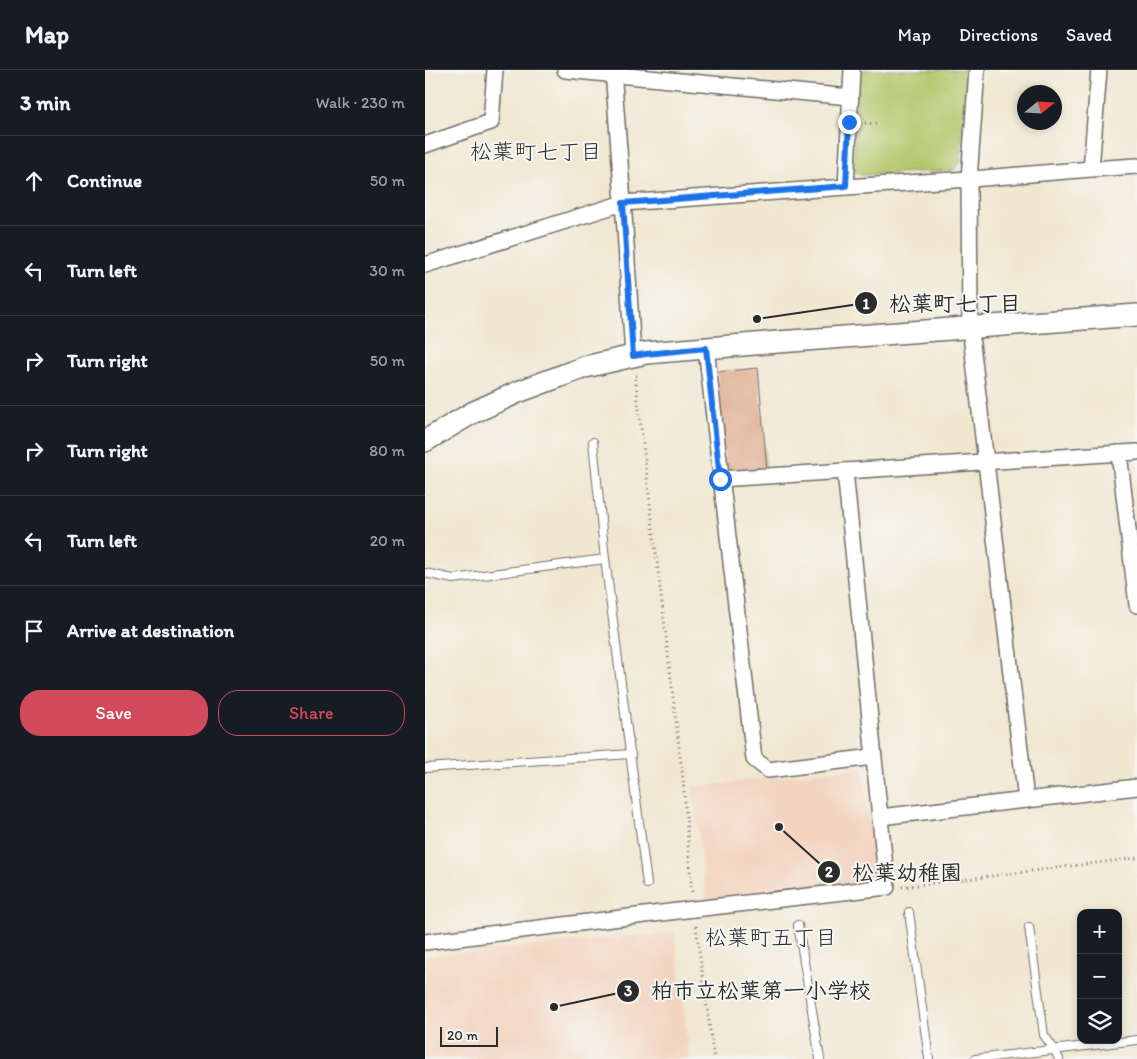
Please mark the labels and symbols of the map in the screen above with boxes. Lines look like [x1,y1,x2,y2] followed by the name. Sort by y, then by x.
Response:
[1017,85,1062,130] north arrow
[838,111,861,134] route end
[470,138,602,165] district label: 松葉町七丁目
[854,285,1031,322] callout: 松葉町七丁目
[889,290,1021,317] text: 松葉町七丁目
[863,295,870,313] text: 1
[709,468,732,491] route start
[817,853,972,890] callout: 松葉幼稚園
[852,859,962,886] text: 松葉幼稚園
[825,863,833,881] text: 2
[705,924,837,951] district label: 松葉町五丁目
[616,972,881,1009] callout: 柏市立松葉第一小学校
[651,977,871,1004] text: 柏市立松葉第一小学校
[624,982,632,1000] text: 3
[440,1024,497,1047] scale bar

